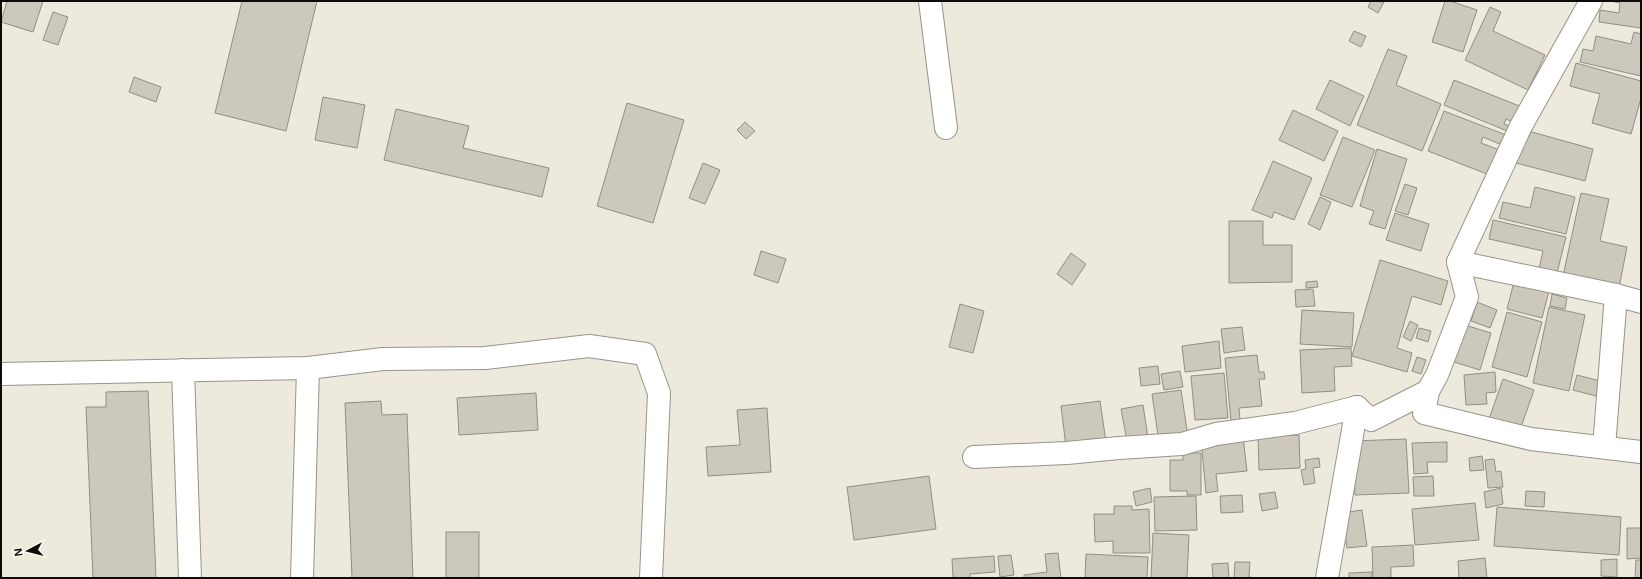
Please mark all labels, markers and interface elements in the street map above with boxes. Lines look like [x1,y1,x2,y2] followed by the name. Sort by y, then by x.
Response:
[8,531,48,571] north arrow
[12,547,25,557] text: N

